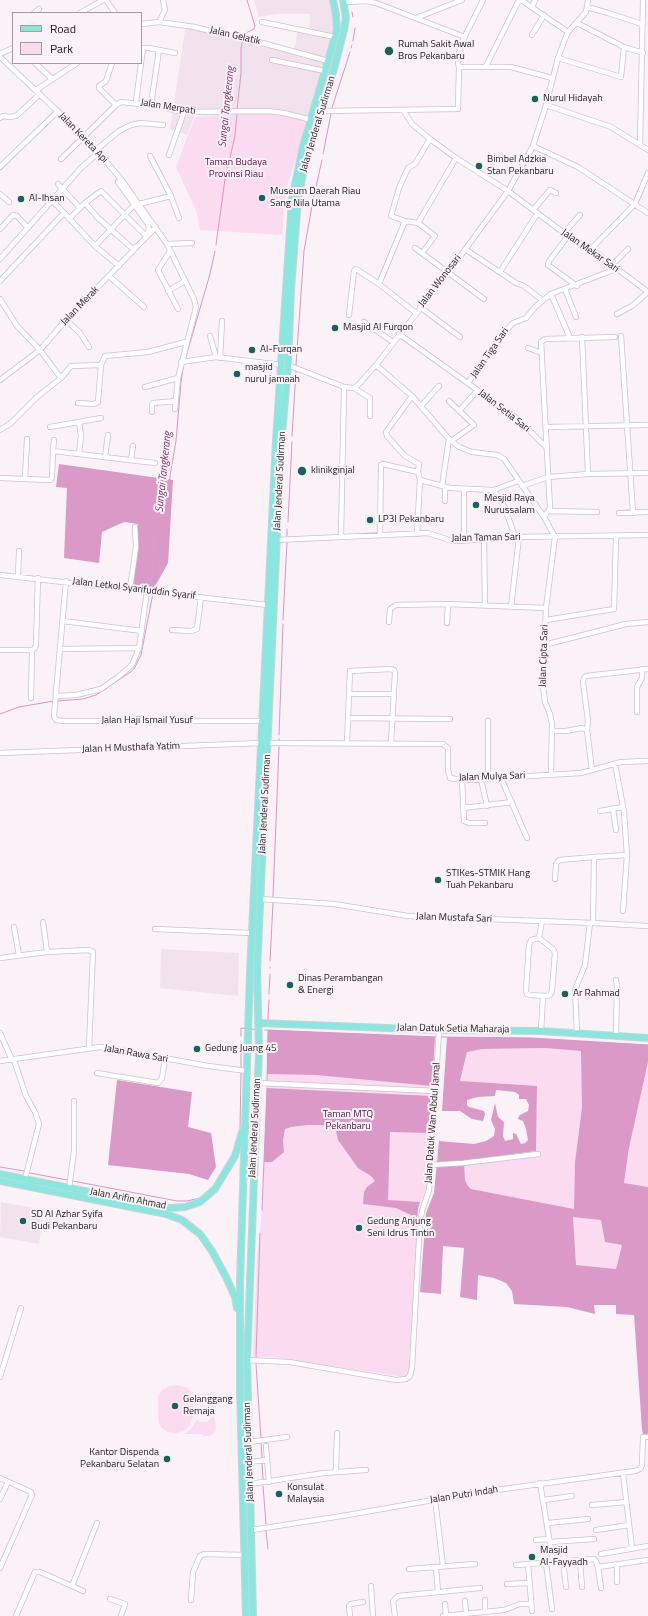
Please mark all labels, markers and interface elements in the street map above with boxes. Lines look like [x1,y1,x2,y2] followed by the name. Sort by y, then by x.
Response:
[12,12,142,64] legend
[50,19,76,38] text: Road
[208,24,262,48] street label: Jalan Gelatik
[50,39,73,58] text: Park
[398,39,474,62] place label: Rumah Sakit Awal Bros Pekanbaru
[383,45,395,57] marker: Rumah Sakit Awal Bros Pekanbaru
[216,66,238,148] water label: Sungai Tangkerang
[298,75,338,173] street label: Jalan Jenderal Sudirman
[543,93,603,105] place label: Nurul Hidayah
[530,94,540,104] marker: Nurul Hidayah
[140,97,196,117] street label: Jalan Merpati
[56,110,110,166] street label: Jalan Kereta Api
[487,154,554,178] place label: Bimbel Adzkia Stan Pekanbaru
[205,157,267,180] park label: Taman Budaya Provinsi Riau
[474,161,484,171] marker: Bimbel Adzkia Stan Pekanbaru
[270,186,360,210] place label: Museum Daerah Riau Sang Nila Utama
[29,193,65,205] place label: Al-Ihsan
[257,193,267,203] marker: Museum Daerah Riau Sang Nila Utama
[16,194,26,204] marker: Al-Ihsan
[559,227,621,275] street label: Jalan Mekar Sari
[416,253,464,309] street label: Jalan Wonosari
[59,284,101,328] street label: Jalan Merak
[343,322,413,334] place label: Masjid Al Furqon
[330,323,340,333] marker: Masjid Al Furqon
[468,326,512,380] street label: Jalan Tiga Sari
[260,344,302,356] place label: Al-Furqan
[247,345,257,355] marker: Al-Furqan
[245,362,300,386] place label: masjid nurul jamaah
[232,369,242,379] marker: masjid nurul jamaah
[476,387,532,435] street label: Jalan Setia Sari
[153,431,175,513] water label: Sungai Tangkerang
[271,431,289,531] street label: Jalan Jenderal Sudirman
[296,465,308,477] marker: klinikginjal
[311,465,355,477] place label: klinikginjal
[484,493,535,516] place label: Mesjid Raya Nurussalam
[471,500,481,510] marker: Mesjid Raya Nurussalam
[378,514,444,526] place label: LP3I Pekanbaru
[365,515,375,525] marker: LP3I Pekanbaru
[451,531,521,545] street label: Jalan Taman Sari
[72,575,196,603] street label: Jalan Letkol Syarifuddin Syarif
[537,625,551,687] street label: Jalan Cipta Sari
[101,715,193,727] street label: Jalan Haji Ismail Yusuf
[82,740,180,756] street label: Jalan H Musthafa Yatim
[256,754,274,854] street label: Jalan Jenderal Sudirman
[458,770,526,784] street label: Jalan Mulya Sari
[446,868,530,892] place label: STIKes-STMIK Hang Tuah Pekanbaru
[433,875,443,885] marker: STIKes-STMIK Hang Tuah Pekanbaru
[416,911,492,925] street label: Jalan Mustafa Sari
[298,973,383,996] place label: Dinas Perambangan & Energi
[285,980,295,990] marker: Dinas Perambangan & Energi
[573,988,620,1000] place label: Ar Rahmad
[560,989,570,999] marker: Ar Rahmad
[396,1022,510,1036] street label: Jalan Datuk Setia Maharaja
[103,1042,169,1066] street label: Jalan Rawa Sari
[205,1043,277,1055] place label: Gedung Juang 45
[192,1044,202,1054] marker: Gedung Juang 45
[423,1062,443,1184] street label: Jalan Datuk Wan Abdul Jamal
[246,1078,264,1178] street label: Jalan Jenderal Sudirman
[323,1109,373,1132] park label: Taman MTQ Pekanbaru
[89,1186,167,1212] street label: Jalan Arifin Ahmad
[31,1209,103,1232] place label: SD Al Azhar Syifa Budi Pekanbaru
[18,1216,28,1226] marker: SD Al Azhar Syifa Budi Pekanbaru
[367,1216,434,1240] place label: Gedung Anjung Seni Idrus Tintin
[354,1223,364,1233] marker: Gedung Anjung Seni Idrus Tintin
[183,1394,233,1418] place label: Gelanggang Remaja
[170,1401,180,1411] marker: Gelanggang Remaja
[241,1402,257,1502] street label: Jalan Jenderal Sudirman
[80,1447,159,1470] place label: Kantor Dispenda Pekanbaru Selatan
[162,1454,172,1464] marker: Kantor Dispenda Pekanbaru Selatan
[287,1482,324,1506] place label: Konsulat Malaysia
[429,1484,499,1506] street label: Jalan Putri Indah
[274,1489,284,1499] marker: Konsulat Malaysia
[540,1545,588,1568] place label: Masjid Al-Fayyadh
[527,1552,537,1562] marker: Masjid Al-Fayyadh

